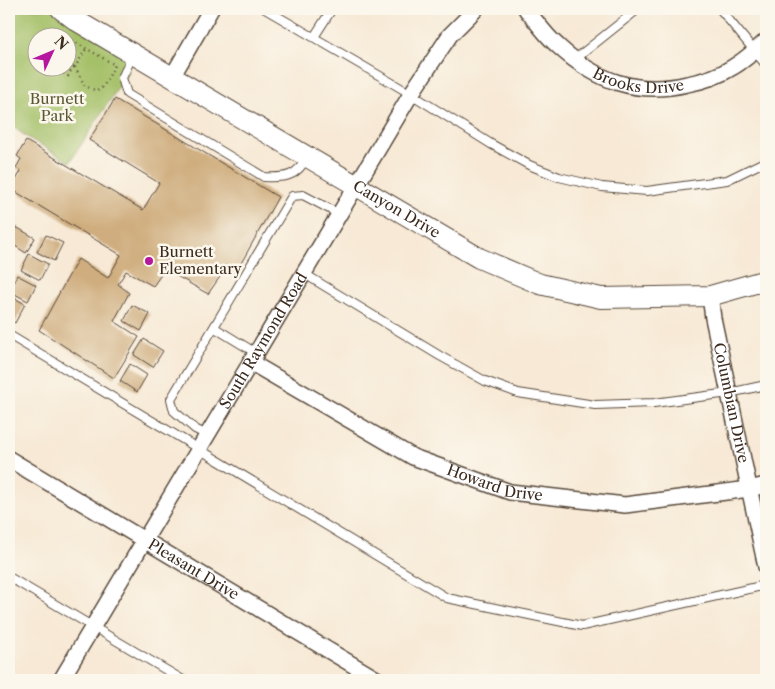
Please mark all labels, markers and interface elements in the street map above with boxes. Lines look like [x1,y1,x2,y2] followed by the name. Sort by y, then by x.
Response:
[28,28,78,78] north arrow
[51,32,72,54] text: N
[590,63,686,97] street label: Brooks Drive
[30,89,85,125] park label: Burnett Park
[350,176,444,242] street label: Canyon Drive
[159,242,242,278] place label: Burnett Elementary
[143,255,155,267] marker: Burnett Elementary
[215,269,311,412] street label: South Raymond Road
[710,341,754,465] street label: Columbian Drive
[444,460,544,505] street label: Howard Drive
[145,534,243,604] street label: Pleasant Drive

